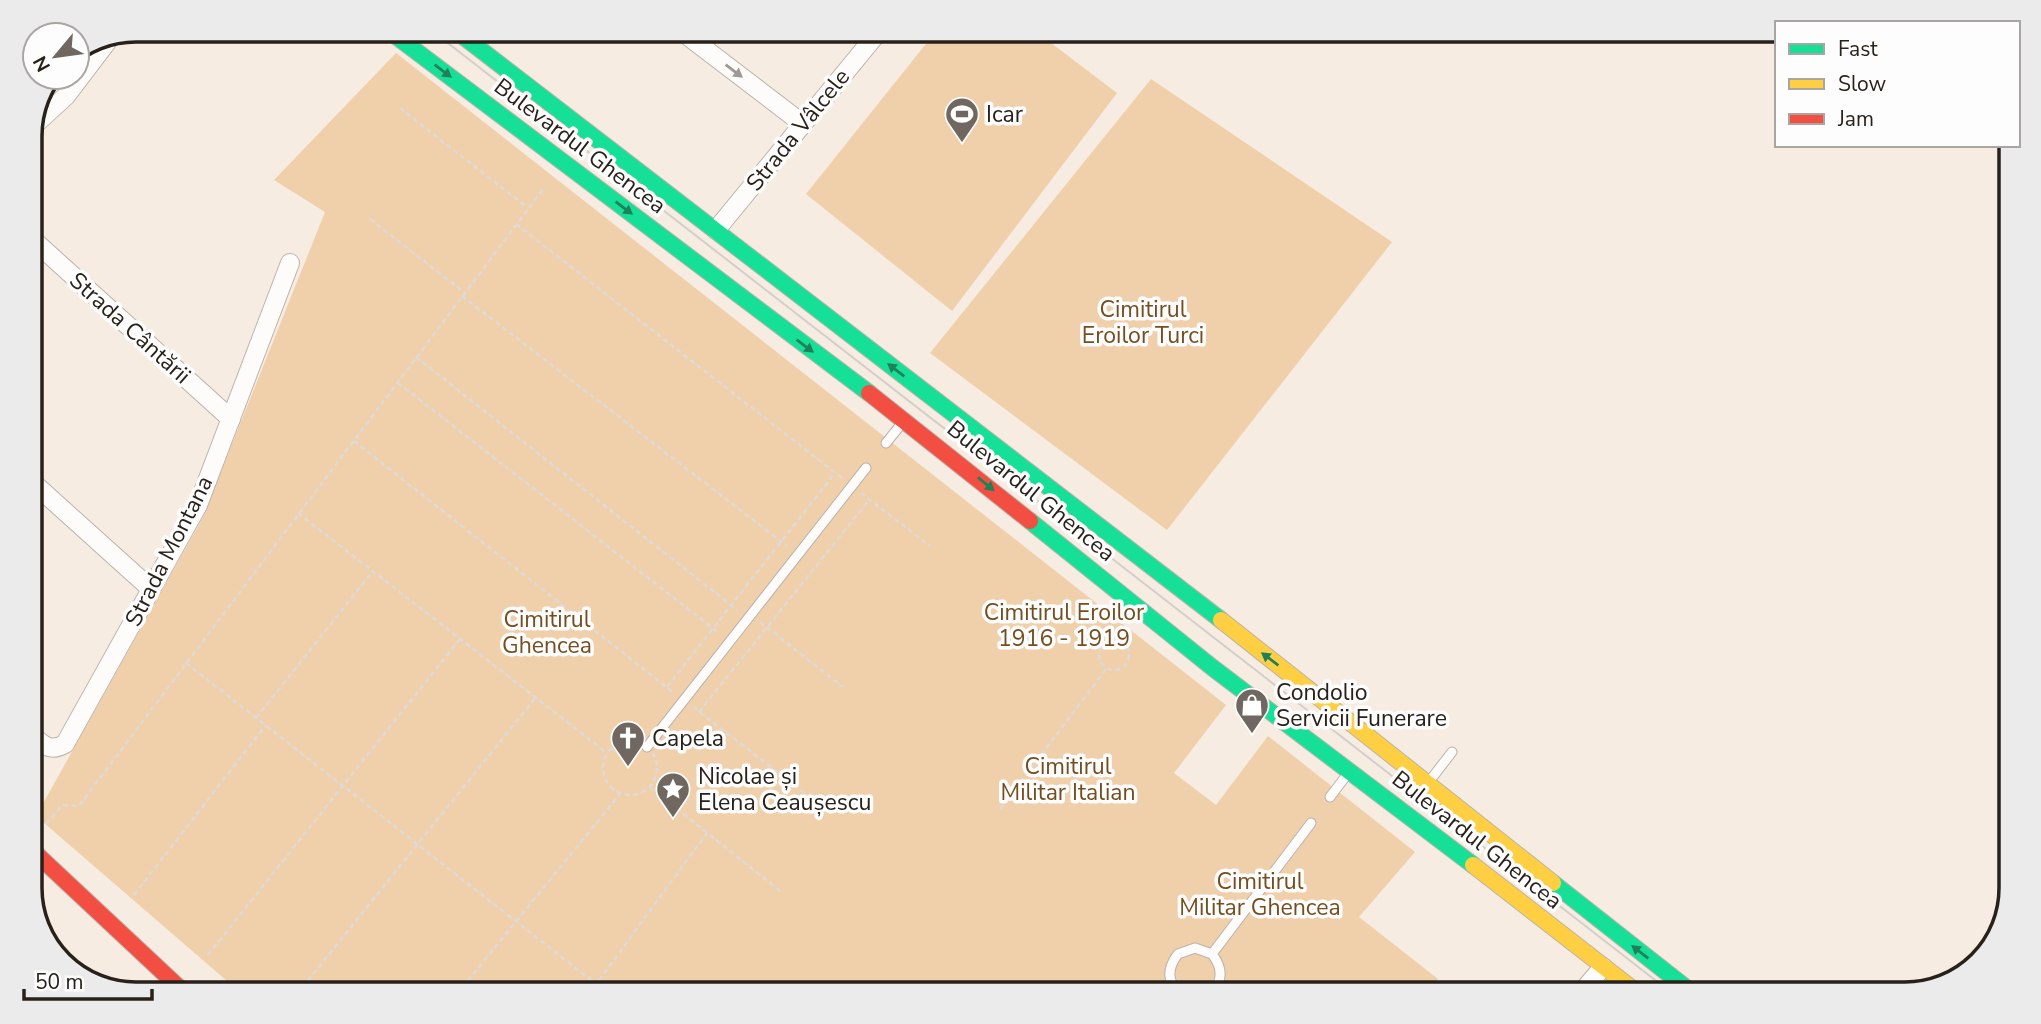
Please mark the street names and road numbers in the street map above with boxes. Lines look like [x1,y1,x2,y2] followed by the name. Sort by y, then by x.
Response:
[739,62,857,198] street label: Strada Vâlcele
[488,71,672,221] street label: Bulevardul Ghencea
[63,265,197,391] street label: Strada Cântării
[940,413,1122,569] street label: Bulevardul Ghencea
[118,470,220,632] street label: Strada Montana
[1385,764,1569,916] street label: Bulevardul Ghencea

